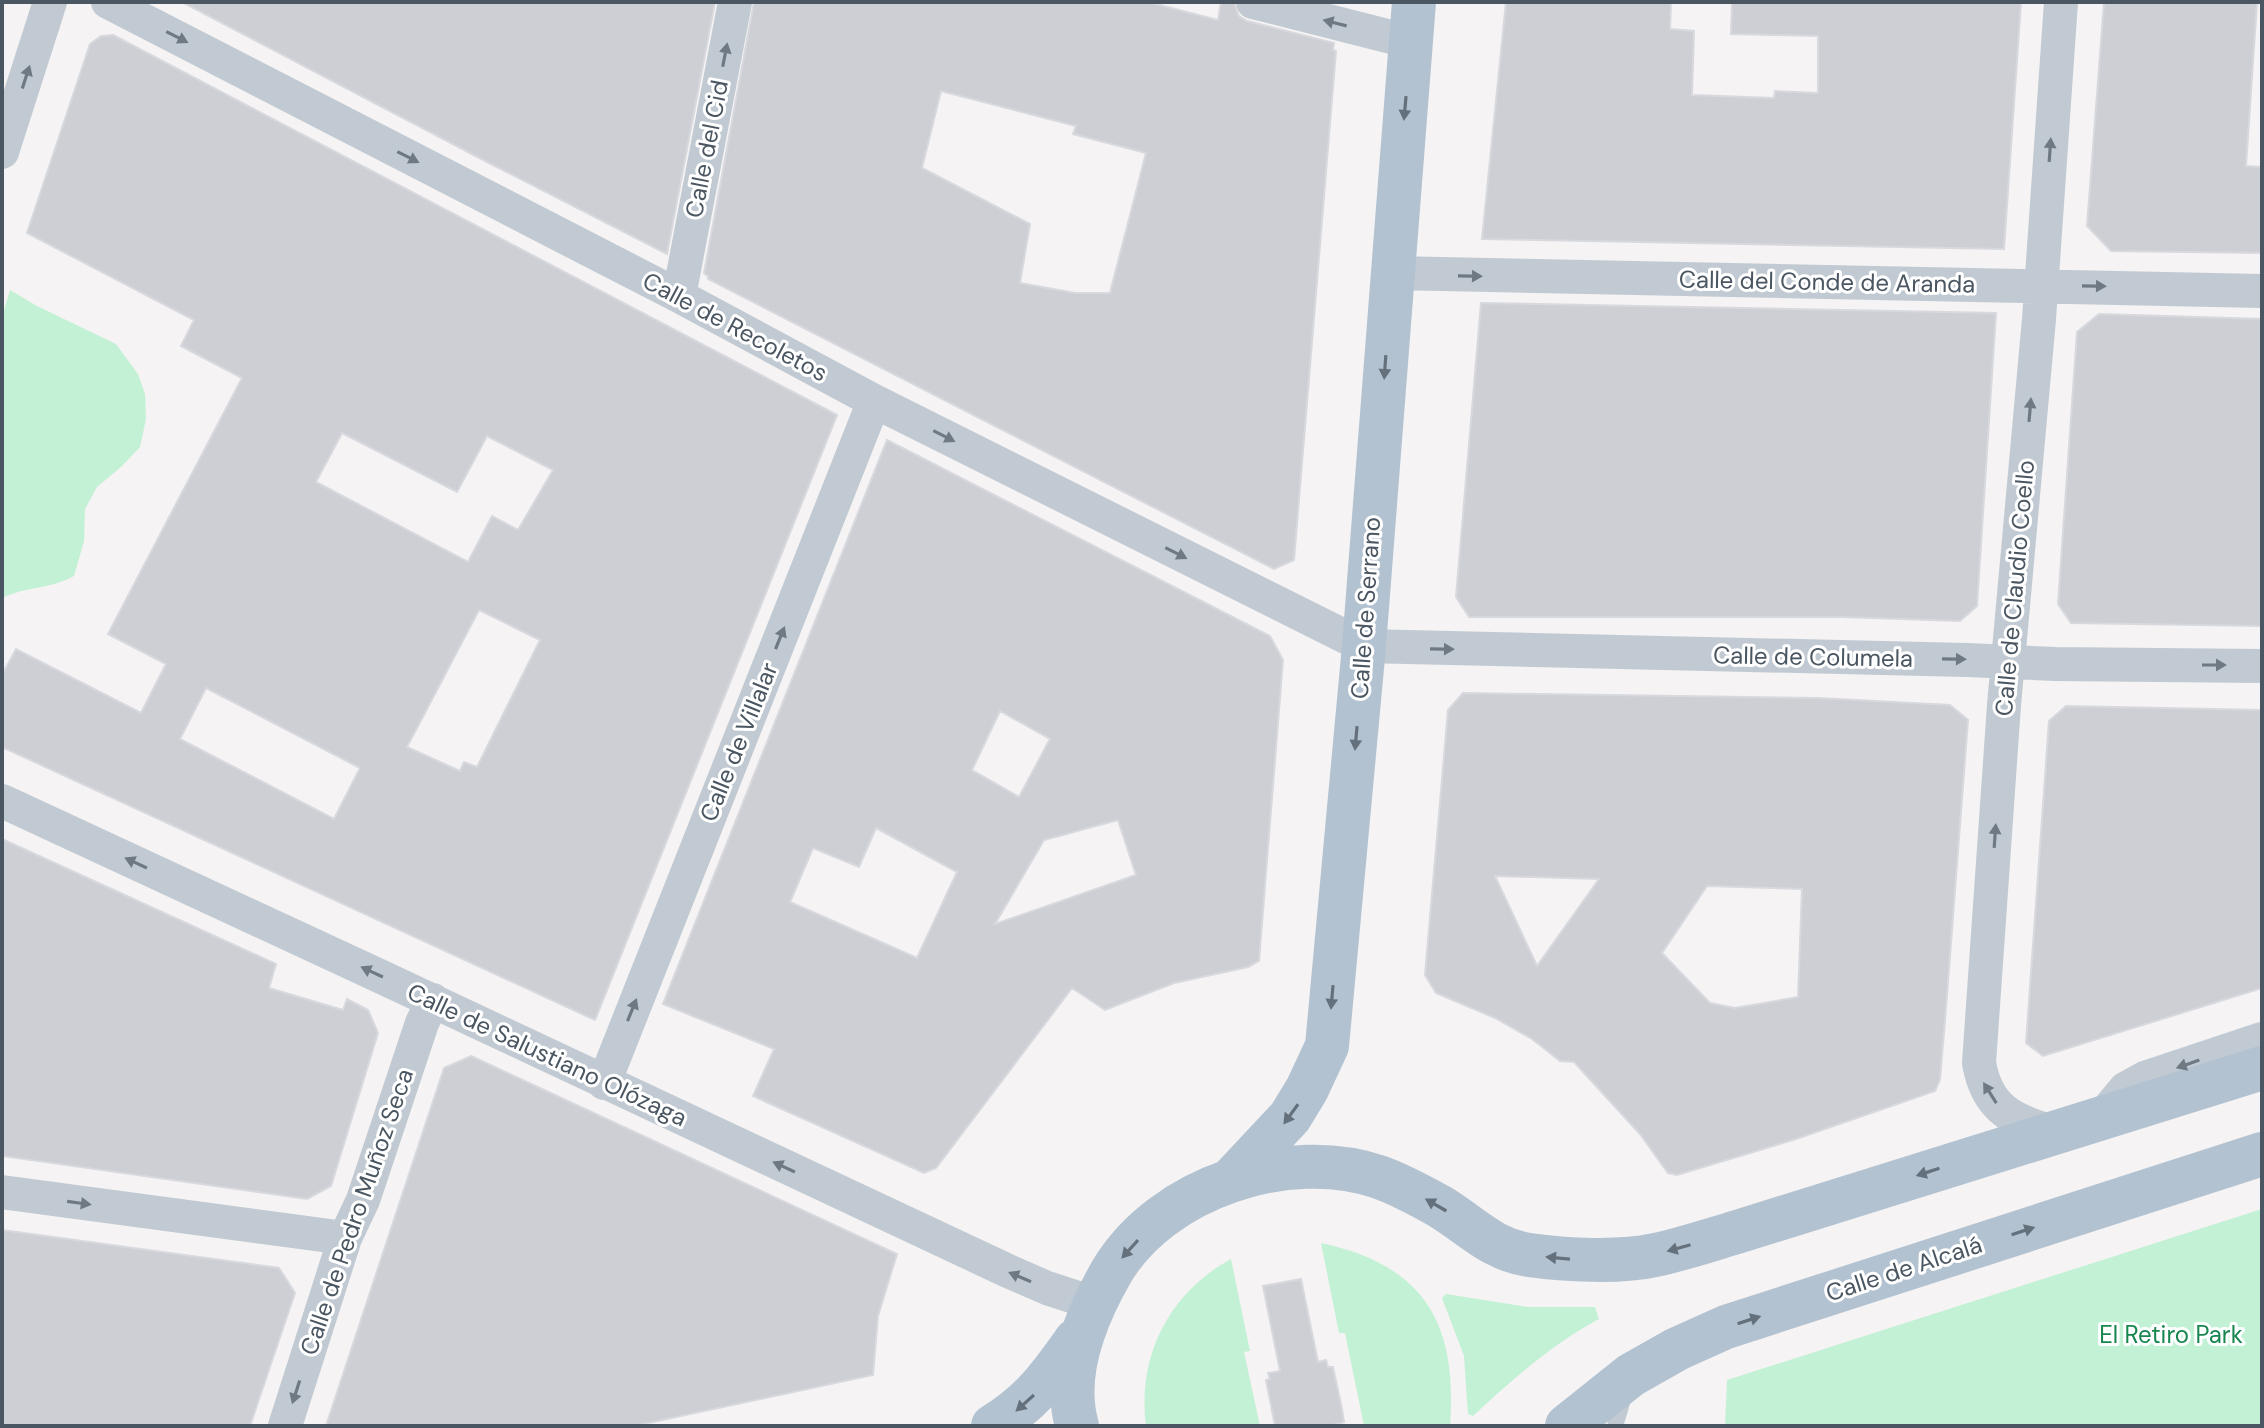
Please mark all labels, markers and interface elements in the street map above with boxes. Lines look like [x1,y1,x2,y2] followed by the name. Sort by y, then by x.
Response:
[1323,16,1348,28] one-way arrow
[166,31,189,44] one-way arrow
[719,42,731,67] one-way arrow
[20,65,32,89] one-way arrow
[678,78,735,220] street label: Calle del Cid
[1399,96,1412,121] one-way arrow
[2044,138,2057,163] one-way arrow
[397,150,420,163] one-way arrow
[1679,263,1976,300] street label: Calle del Conde de Aranda
[637,265,833,388] street label: Calle de Recoletos
[1458,269,1483,282] one-way arrow
[2082,280,2107,293] one-way arrow
[1378,355,1391,380] one-way arrow
[2024,397,2037,422] one-way arrow
[932,429,955,443] one-way arrow
[1988,459,2041,717] street label: Calle de Claudio Coello
[1344,516,1387,700] street label: Calle de Serrano
[1165,546,1188,560] one-way arrow
[774,626,787,650] one-way arrow
[1713,639,1913,674] street label: Calle de Columela
[1430,643,1455,655] one-way arrow
[1942,653,1967,666] one-way arrow
[693,658,785,826] street label: Calle de Villalar
[2202,659,2227,671] one-way arrow
[1349,726,1362,751] one-way arrow
[1989,823,2002,848] one-way arrow
[124,856,148,870] one-way arrow
[360,965,384,979] one-way arrow
[402,976,692,1133] street label: Calle de Salustiano Olózaga
[1325,985,1338,1010] one-way arrow
[626,998,639,1022] one-way arrow
[2176,1058,2200,1070] one-way arrow
[293,1065,420,1359] street label: Calle de Pedro Muñoz Seca
[1983,1082,1997,1104] one-way arrow
[1284,1104,1299,1125] one-way arrow
[773,1160,796,1173] one-way arrow
[1915,1166,1939,1179] one-way arrow
[67,1196,92,1209] one-way arrow
[1425,1198,1447,1212] one-way arrow
[2011,1225,2035,1237] one-way arrow
[1822,1229,1986,1308] street label: Calle de Alcalá
[1121,1240,1139,1259] one-way arrow
[1667,1243,1692,1255] one-way arrow
[1545,1251,1570,1264] one-way arrow
[1008,1270,1032,1283] one-way arrow
[1737,1313,1761,1325] one-way arrow
[2099,1319,2243,1350] park label: El Retiro Park
[289,1381,302,1405] one-way arrow
[1016,1394,1035,1412] one-way arrow

